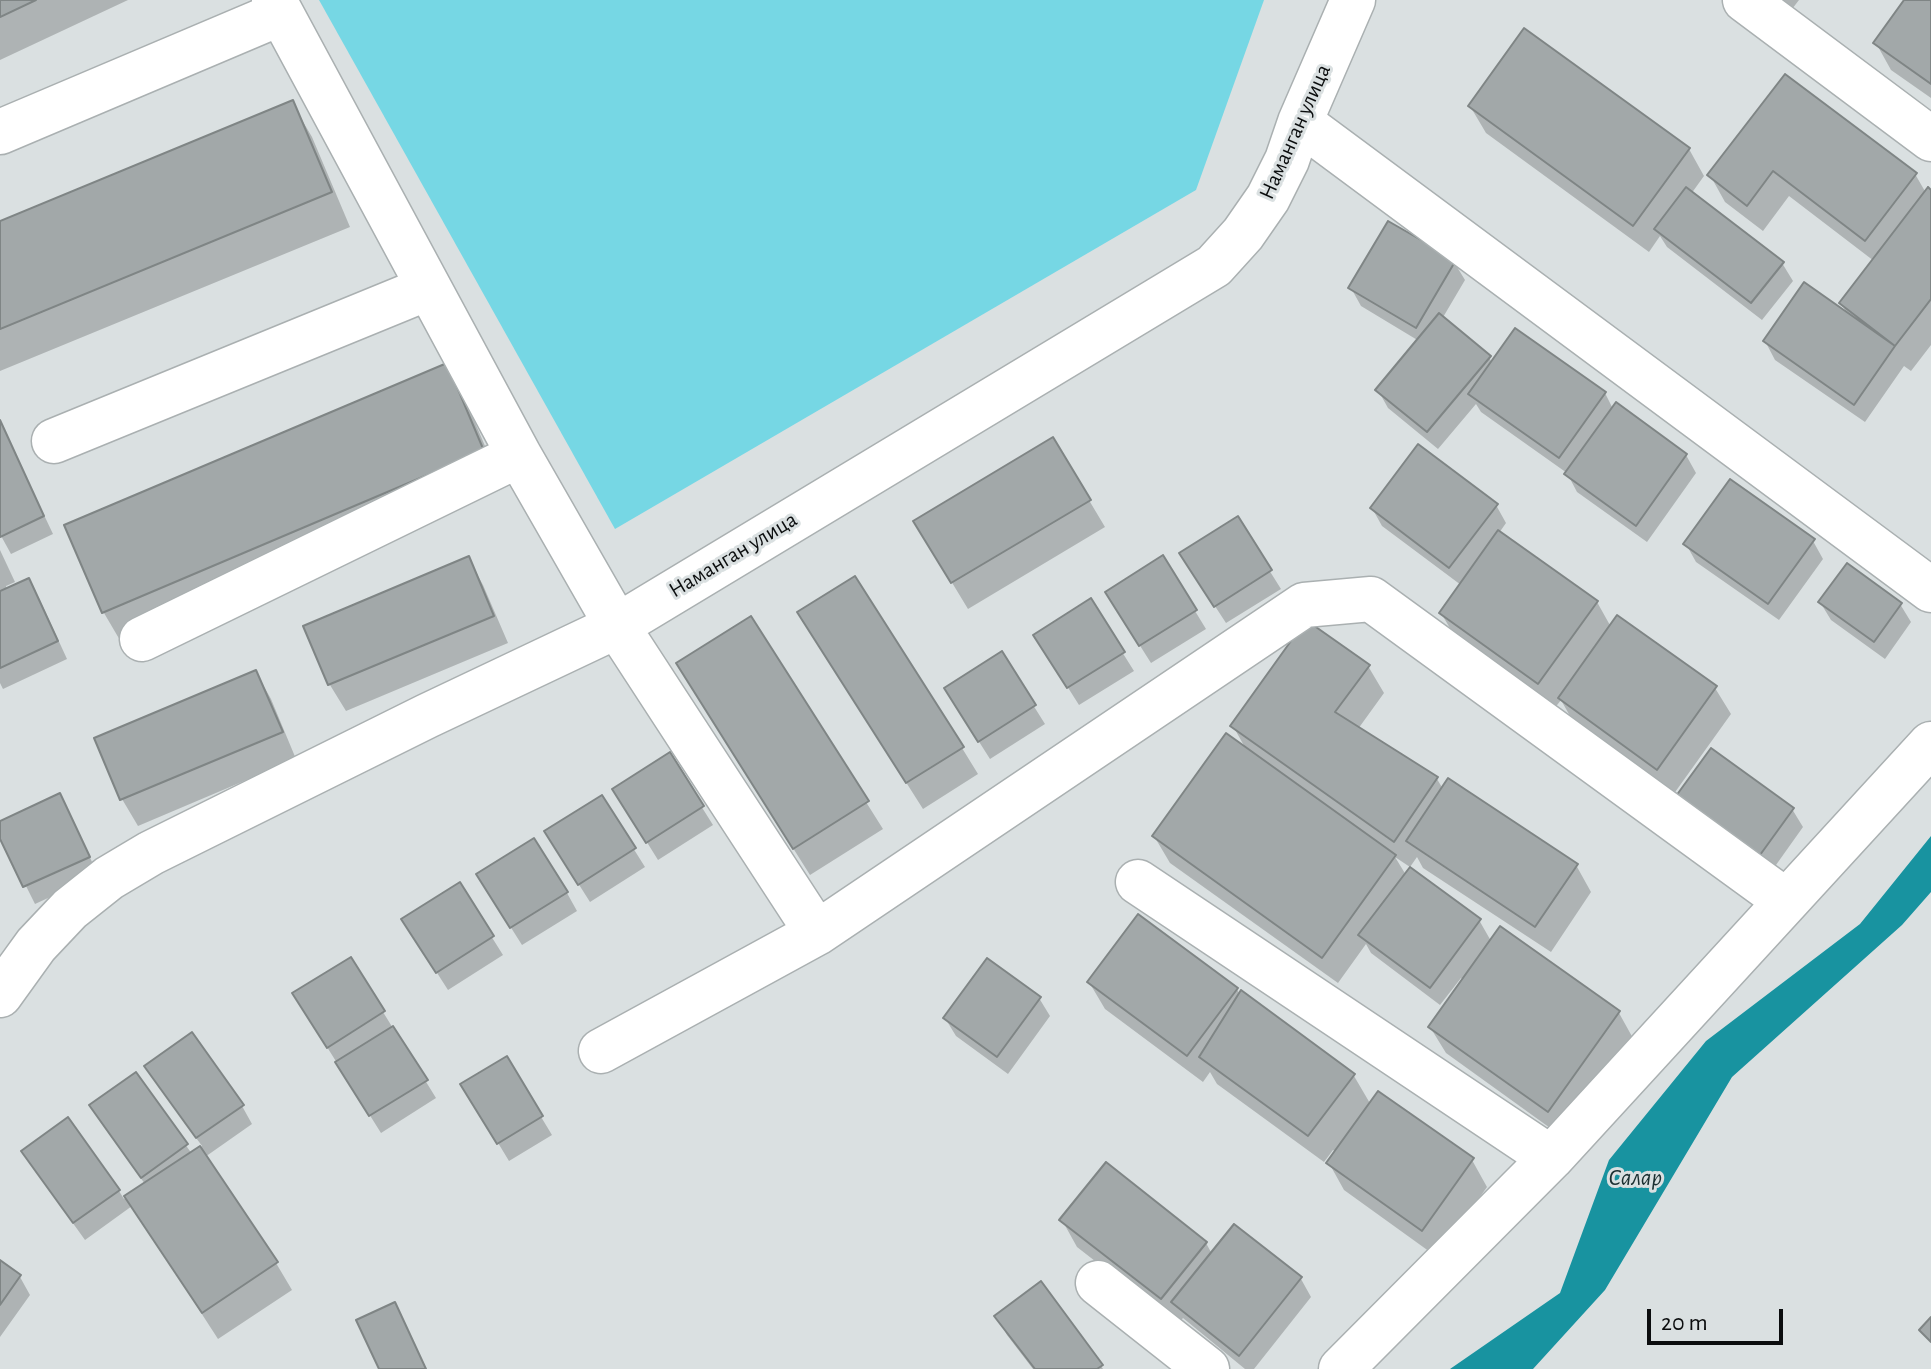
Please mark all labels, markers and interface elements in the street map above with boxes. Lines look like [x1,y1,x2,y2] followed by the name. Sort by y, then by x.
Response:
[1253,60,1337,204] street label: Наманган улица
[664,506,802,604] street label: Наманган улица
[1608,1164,1662,1192] water label: Салар
[1651,1293,1787,1343] scale bar
[1661,1311,1708,1335] text: 20 m

